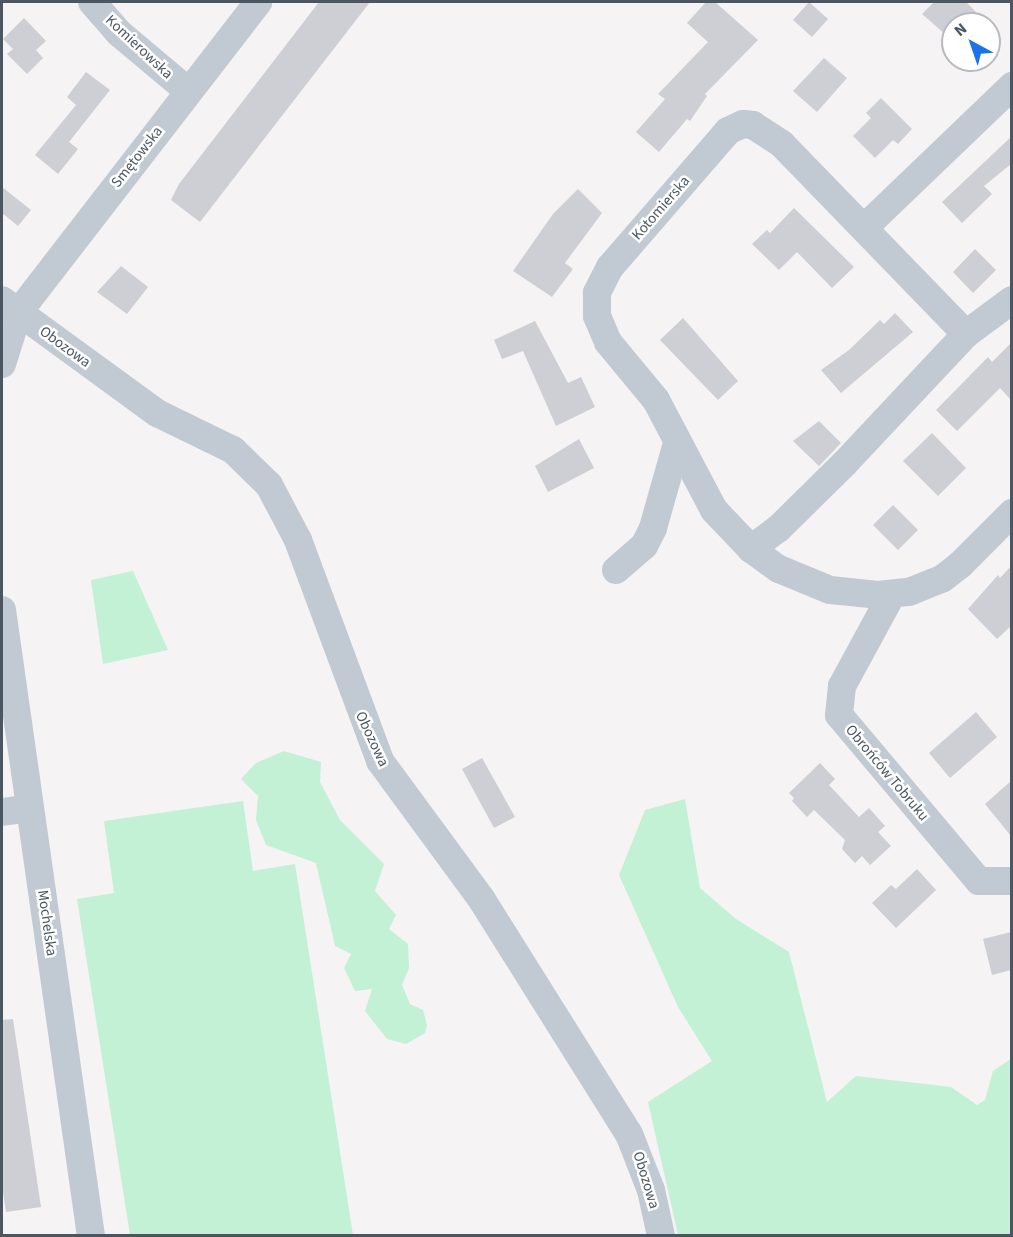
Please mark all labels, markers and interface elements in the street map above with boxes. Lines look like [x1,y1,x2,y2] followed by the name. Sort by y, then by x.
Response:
[102,11,176,83] street label: Komierowska
[941,12,1001,72] north arrow
[950,18,972,42] text: N
[108,123,166,191] street label: Smętowska
[628,172,694,244] street label: Kotomierska
[36,322,94,372] street label: Obozowa
[351,709,393,769] street label: Obozowa
[841,721,933,825] street label: Obrońców Tobruku
[33,889,61,957] street label: Mochelska
[629,1149,663,1211] street label: Obozowa

